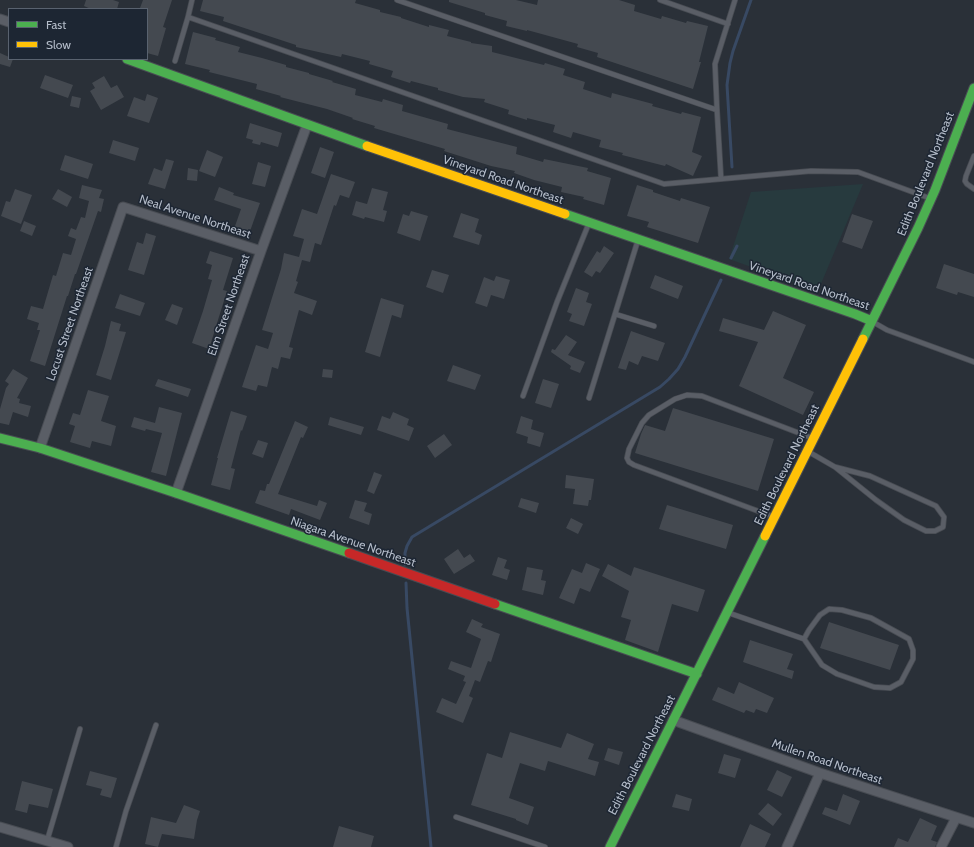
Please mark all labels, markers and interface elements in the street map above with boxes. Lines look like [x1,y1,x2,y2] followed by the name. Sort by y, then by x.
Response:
[8,8,148,60] legend
[46,17,66,32] text: Fast
[46,37,71,52] text: Slow
[894,110,958,238] street label: Edith Boulevard Northeast
[441,153,565,207] street label: Vineyard Road Northeast
[137,192,253,242] street label: Neal Avenue Northeast
[205,252,253,358] street label: Elm Street Northeast
[747,259,871,313] street label: Vineyard Road Northeast
[44,265,96,383] street label: Locust Street Northeast
[751,402,823,528] street label: Edith Boulevard Northeast
[289,514,417,570] street label: Niagara Avenue Northeast
[605,693,679,817] street label: Edith Boulevard Northeast
[770,736,884,788] street label: Mullen Road Northeast

